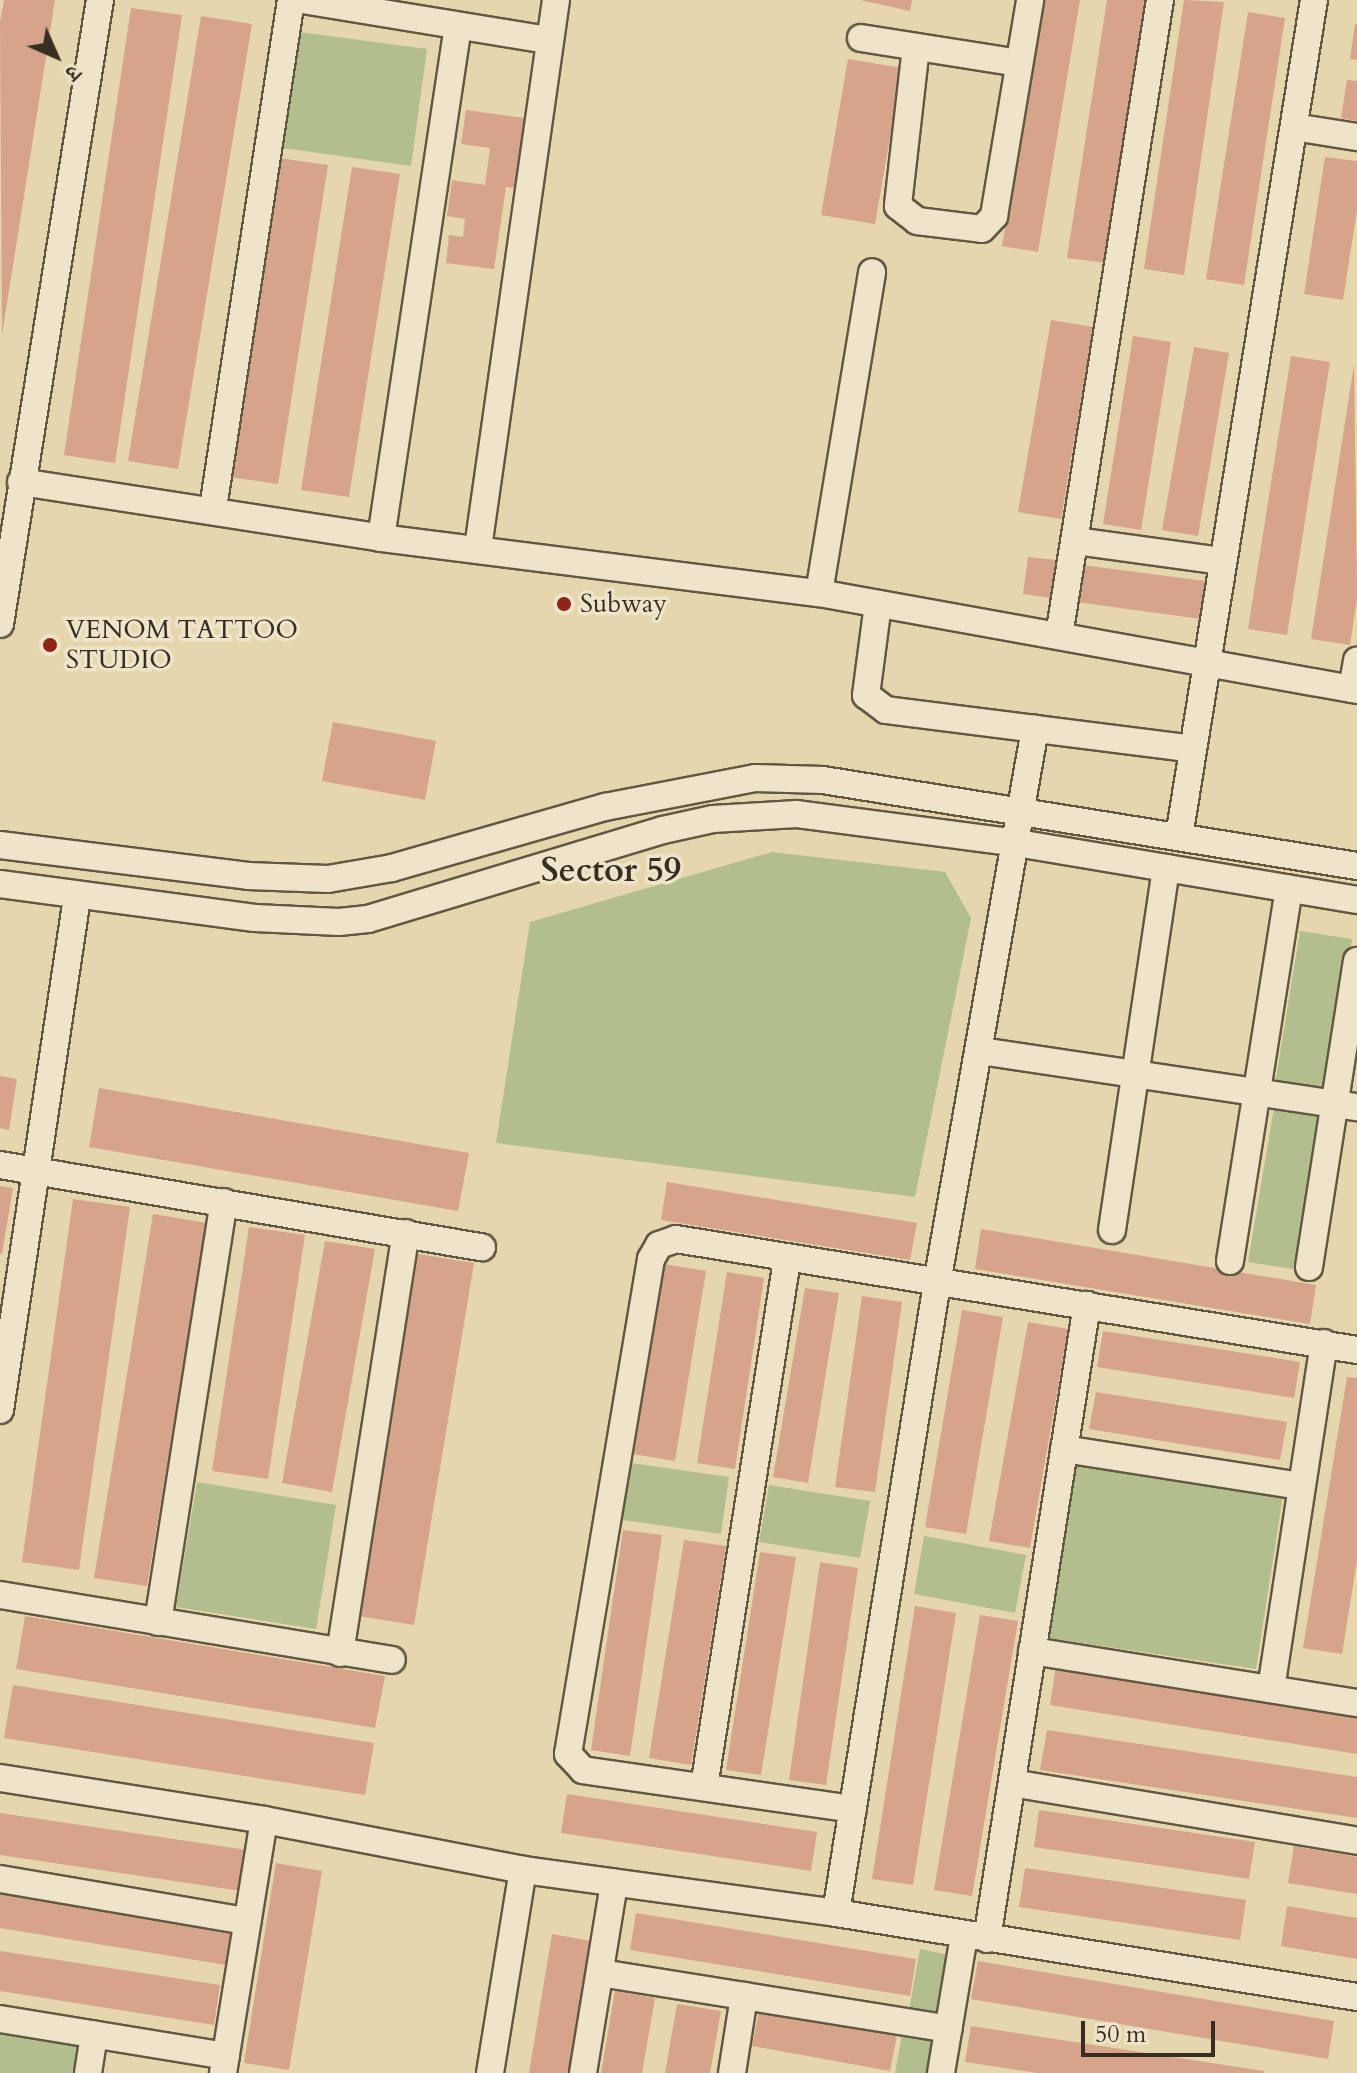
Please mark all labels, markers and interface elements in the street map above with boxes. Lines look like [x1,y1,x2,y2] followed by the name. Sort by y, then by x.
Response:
[16,16,96,96] north arrow
[58,58,88,88] text: उ
[580,588,667,620] place label: Subway
[555,595,573,613] marker: Subway
[66,614,298,676] place label: VENOM TATTOO STUDIO
[41,636,59,654] marker: VENOM TATTOO STUDIO
[541,851,681,891] district label: Sector 59
[1085,2005,1219,2055] scale bar
[1095,2018,1146,2051] text: 50 m

